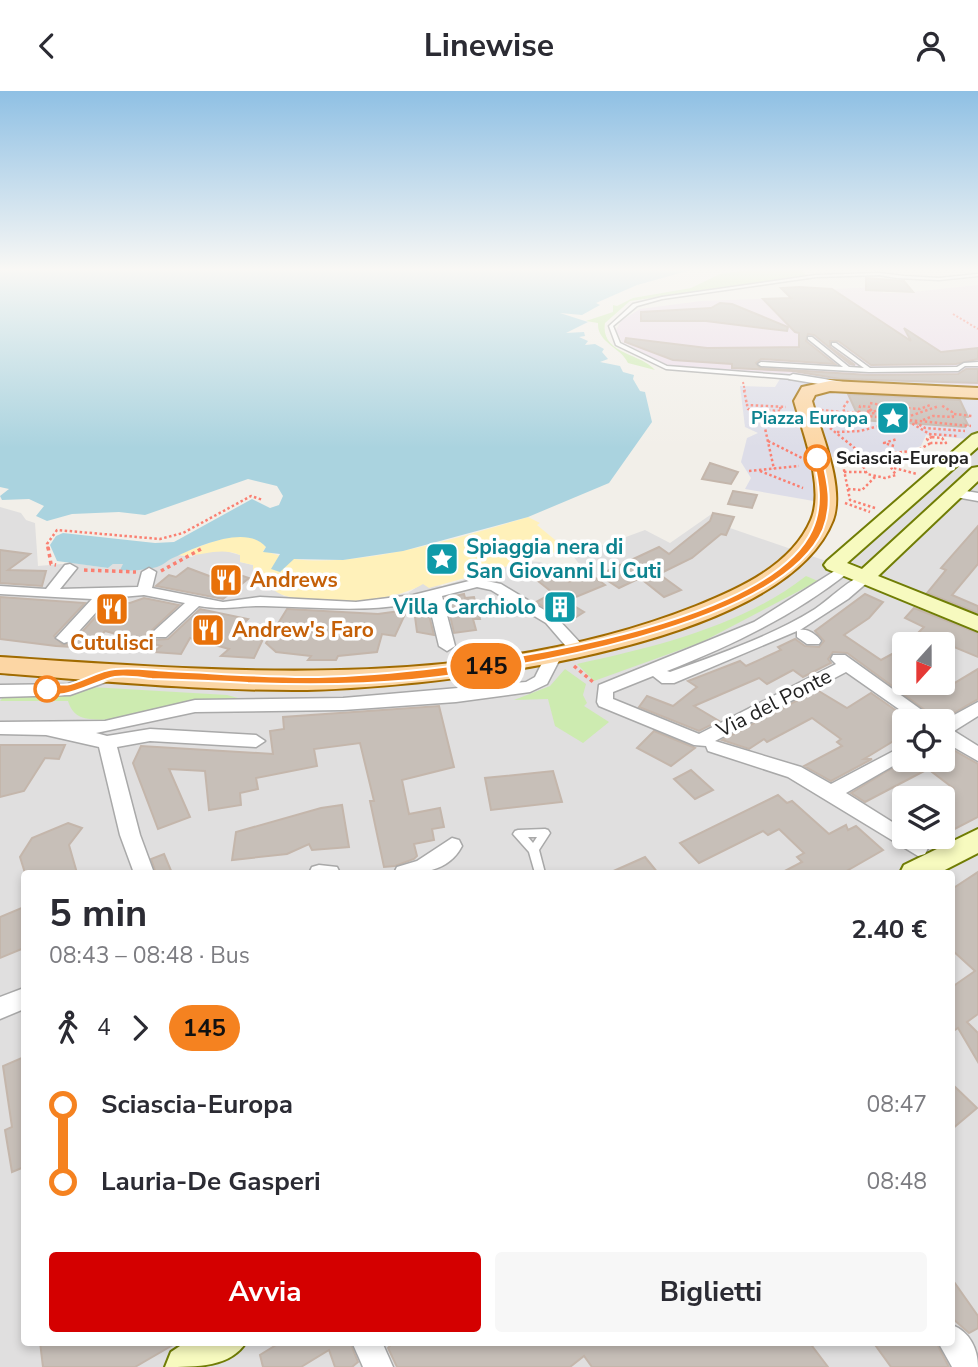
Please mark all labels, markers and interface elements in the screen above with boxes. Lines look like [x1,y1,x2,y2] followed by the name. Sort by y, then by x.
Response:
[424,24,554,67] text: Linewise
[28,27,66,65] icon: back
[912,27,950,65] icon: person
[874,399,912,437] place icon: Piazza Europa
[751,406,868,430] place label: Piazza Europa
[804,445,830,471] marker: Sciascia-Europa
[836,446,969,470] place label: Sciascia-Europa
[466,533,662,585] place label: Spiaggia nera di San Giovanni Li Cuti
[423,540,461,578] place icon: Spiaggia nera di San Giovanni Li Cuti
[207,561,245,599] restaurant icon: Andrews
[250,566,338,594] place label: Andrews
[541,588,579,626] building icon: Villa Carchiolo
[93,590,131,628] restaurant icon: Cutulisci
[392,593,536,621] place label: Villa Carchiolo
[189,611,227,649] restaurant icon: Andrew's Faro
[232,616,374,644] place label: Andrew's Faro
[70,629,154,657] place label: Cutulisci
[892,632,956,695] north arrow
[892,632,955,849] map controls
[446,643,526,689] line badge: 145
[464,650,508,682] text: 145
[711,662,836,744] street label: Via del Ponte
[34,676,60,702] unlabelled marker
[892,709,955,772] button: locate
[892,786,955,849] button: layers
[49,888,147,939] text: 5 min
[851,912,927,947] text: 2.40 €
[49,940,250,971] text: 08:43 – 08:48 · Bus
[49,1009,87,1047] icon: walk
[121,1009,159,1047] icon: forward
[97,1012,111,1043] text: 4
[183,1012,226,1044] text: 145
[101,1087,293,1122] text: Sciascia-Europa
[867,1089,927,1120] text: 08:47
[101,1164,321,1199] text: Lauria-De Gasperi
[867,1166,927,1197] text: 08:48
[49,1252,481,1332] button: Avvia
[495,1252,927,1332] button: Biglietti

